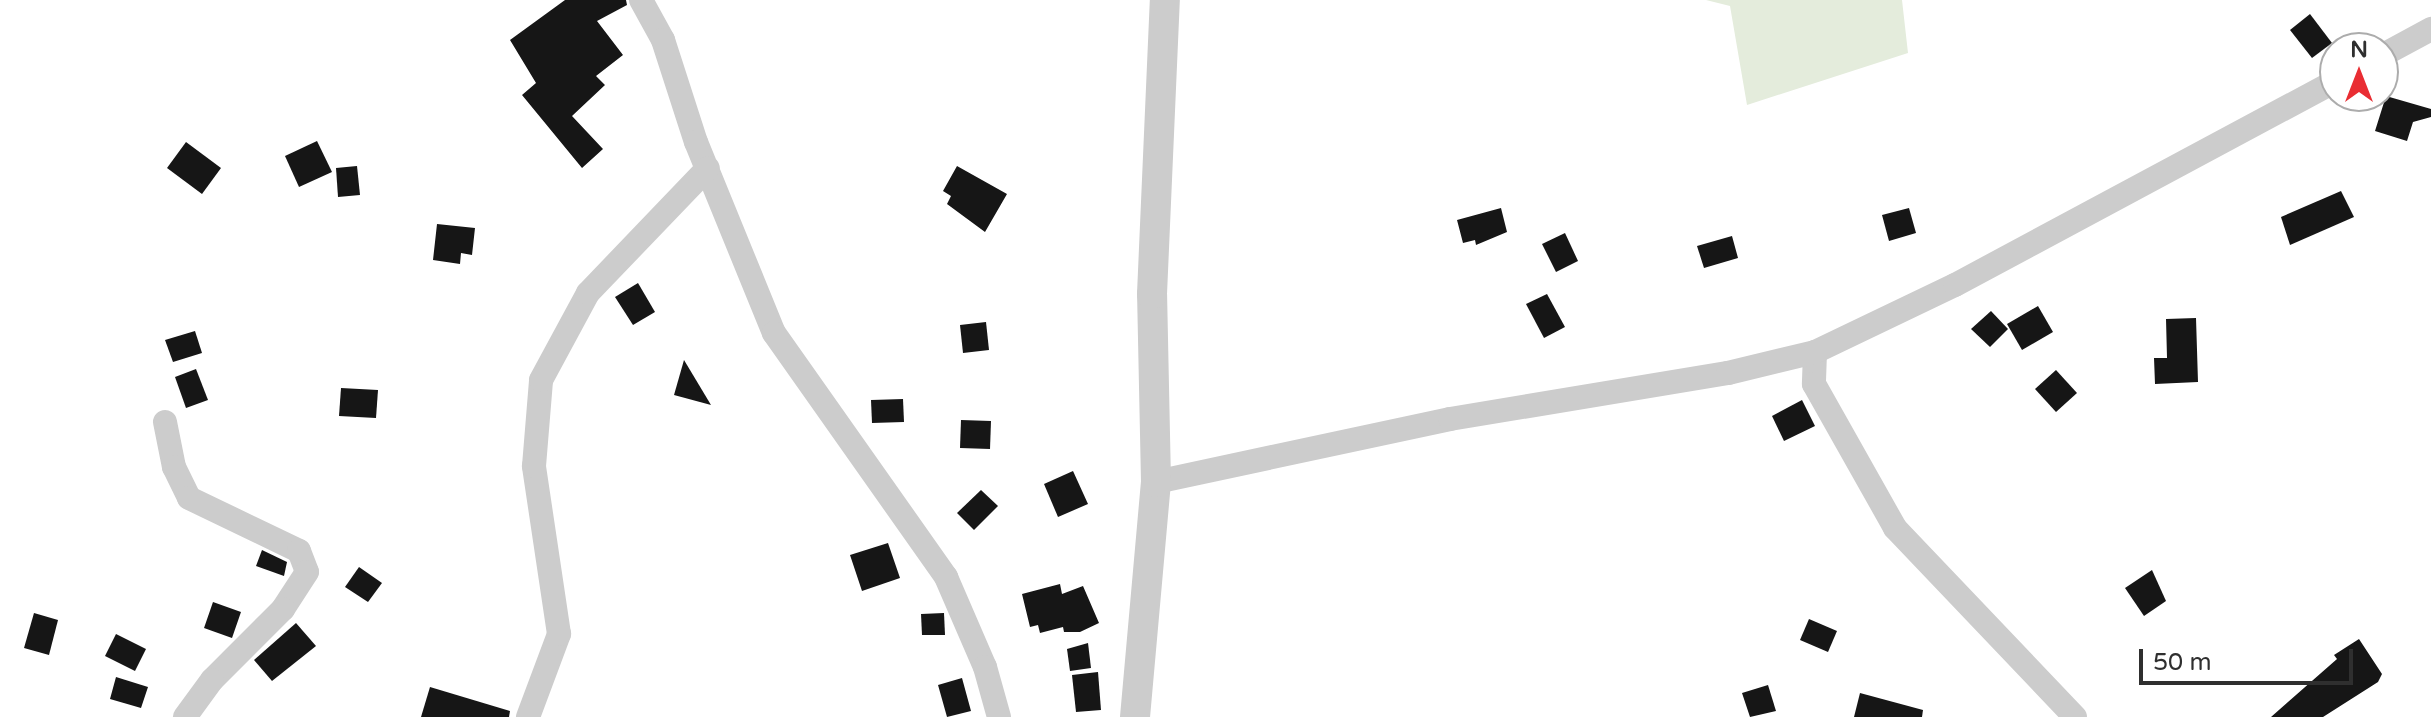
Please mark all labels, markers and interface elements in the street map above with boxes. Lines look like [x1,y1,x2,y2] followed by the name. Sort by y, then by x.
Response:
[2319,32,2399,112] north arrow
[2350,37,2368,63] text: N
[2143,633,2357,683] scale bar
[2153,648,2211,677] text: 50 m

